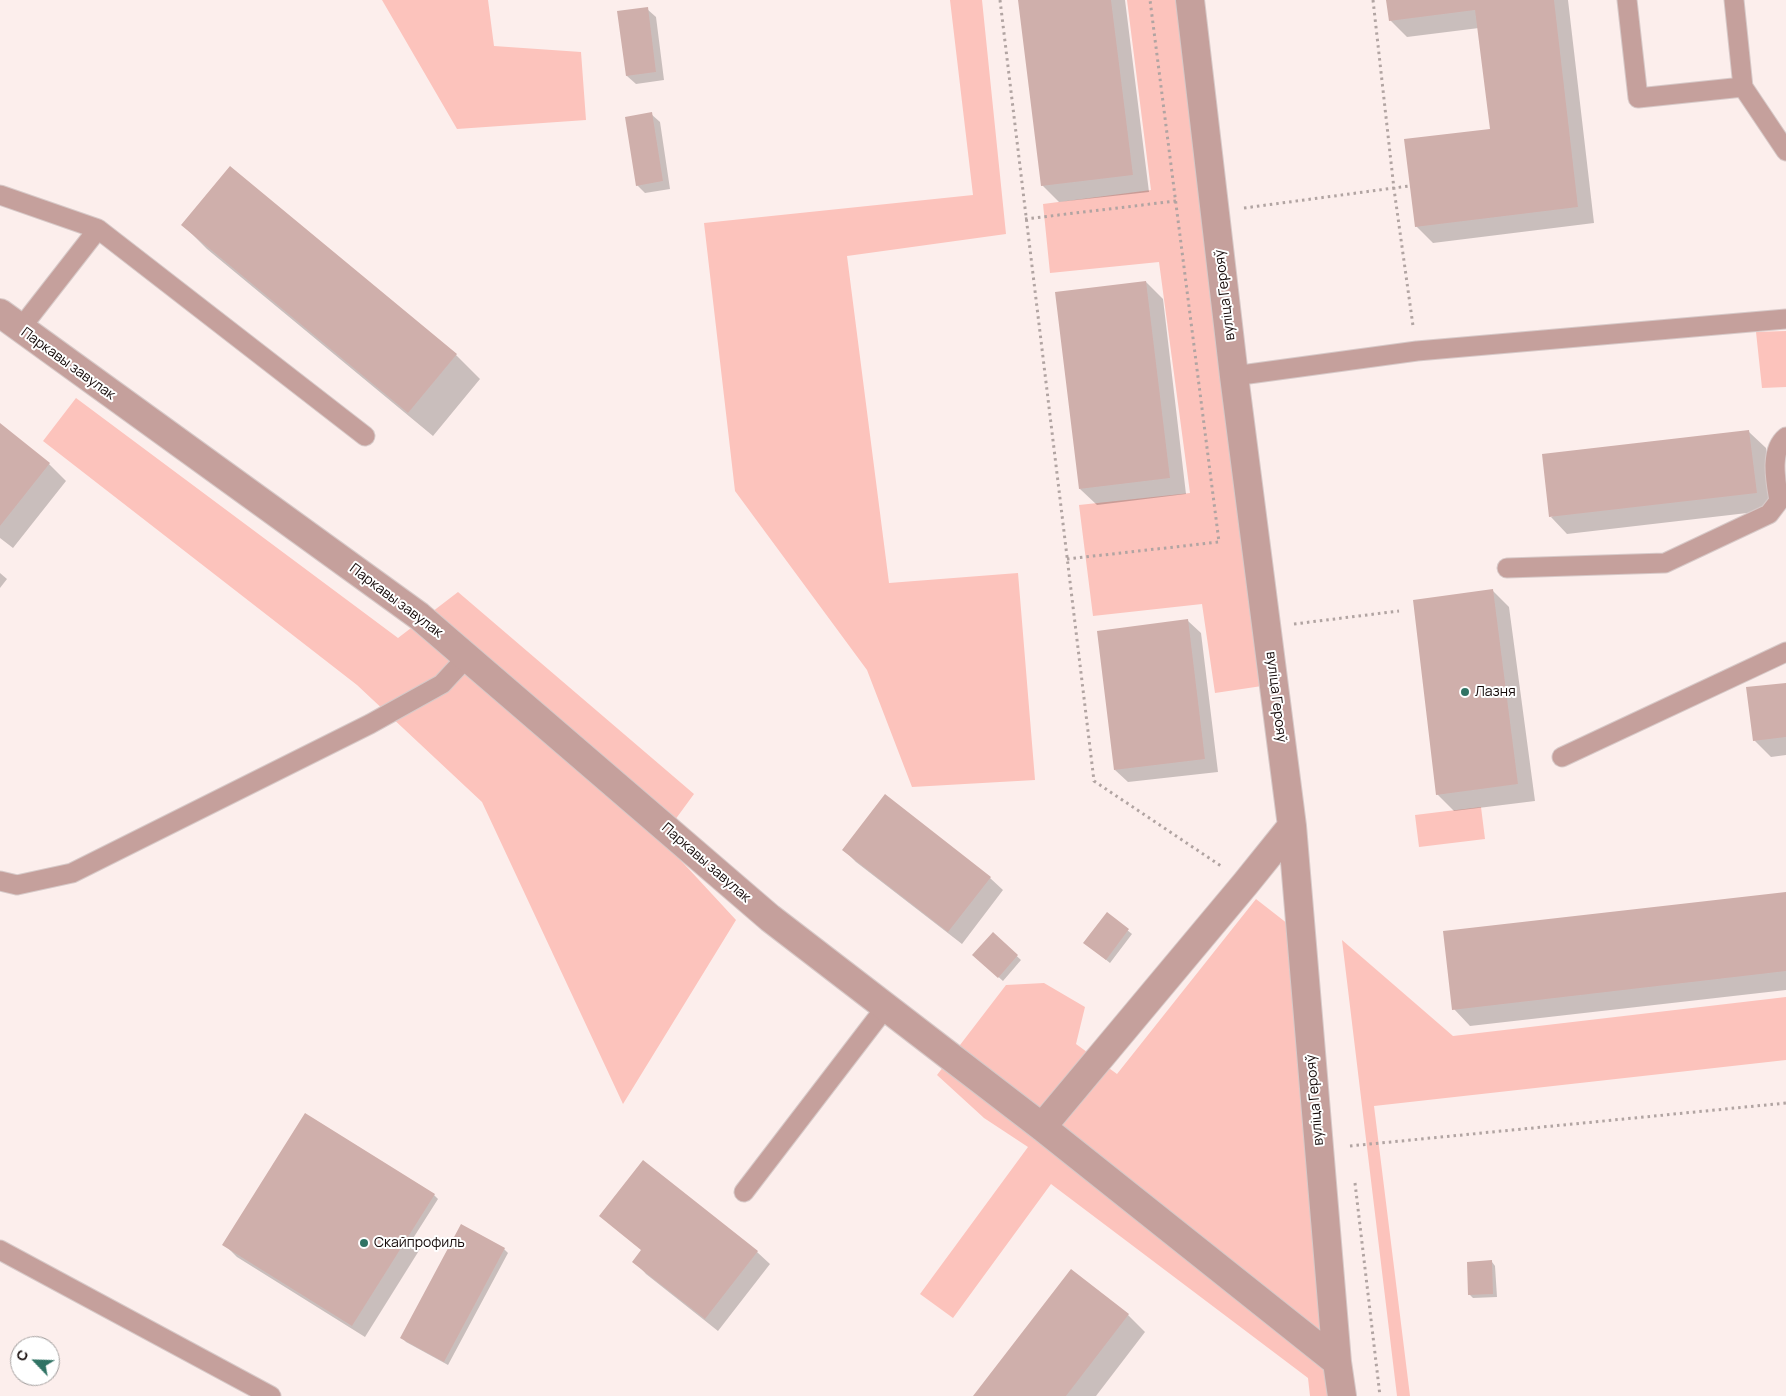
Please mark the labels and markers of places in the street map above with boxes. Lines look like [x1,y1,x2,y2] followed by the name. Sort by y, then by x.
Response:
[1475,684,1516,700] place label: Лазня
[1459,686,1471,698] marker: Лазня
[374,1235,465,1251] place label: Скайпрофиль
[358,1237,370,1249] marker: Скайпрофиль

